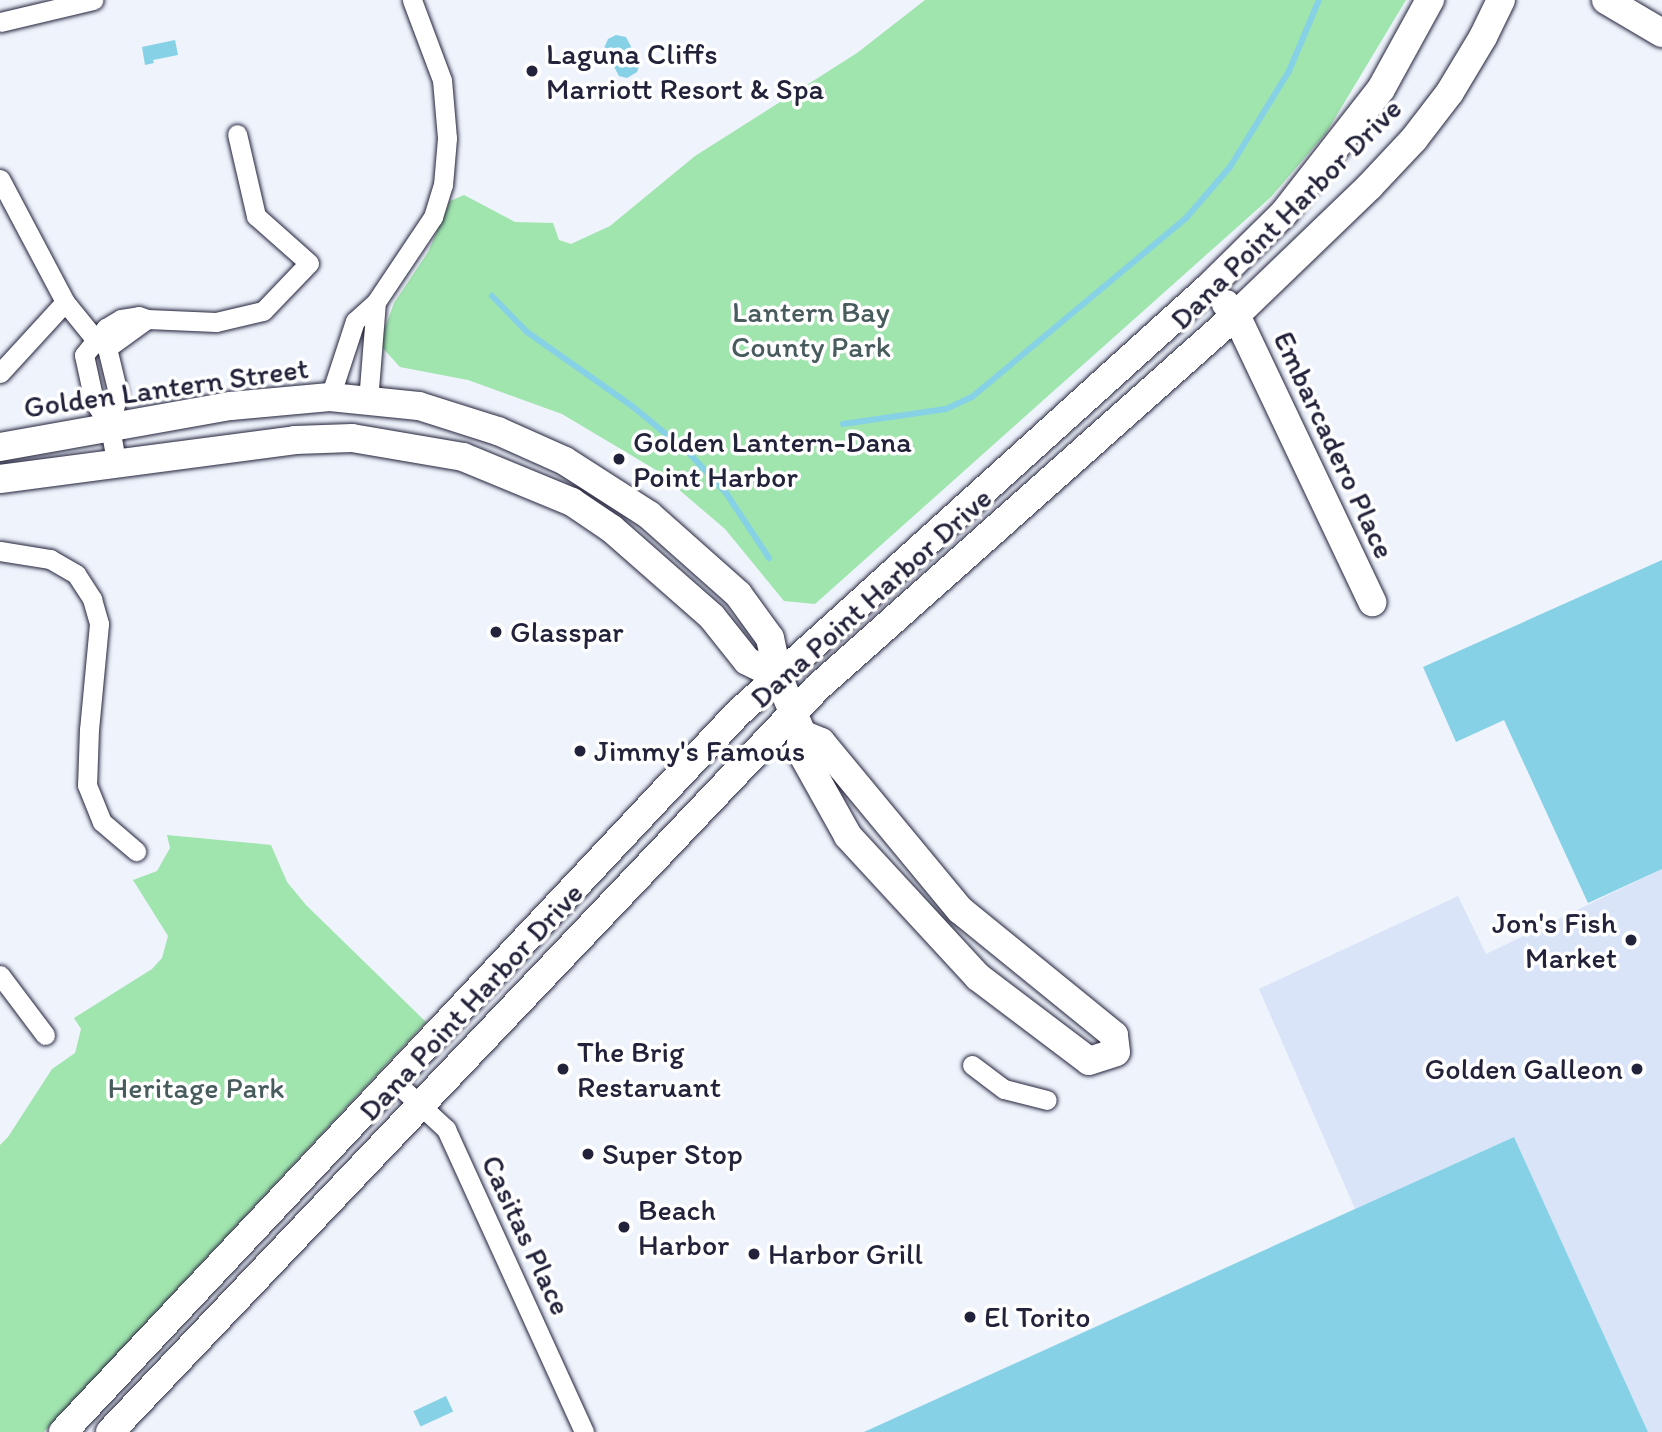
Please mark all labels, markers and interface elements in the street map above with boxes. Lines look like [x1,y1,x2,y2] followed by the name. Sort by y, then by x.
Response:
[546,36,824,106] place label: Laguna Cliffs Marriott Resort & Spa
[524,63,540,79] marker: Laguna Cliffs Marriott Resort & Spa
[1162,90,1410,338] street label: Dana Point Harbor Drive
[731,294,891,364] park label: Lantern Bay County Park
[1265,325,1403,565] street label: Embarcadero Place
[22,350,310,426] street label: Golden Lantern Street
[633,424,913,494] place label: Golden Lantern-Dana Point Harbor
[611,451,627,467] marker: Golden Lantern-Dana Point Harbor
[742,480,1000,716] street label: Dana Point Harbor Drive
[510,614,624,650] place label: Glasspar
[488,624,504,640] marker: Glasspar
[594,733,806,769] place label: Jimmy's Famous
[572,743,588,759] marker: Jimmy's Famous
[351,875,591,1129] street label: Dana Point Harbor Drive
[1493,905,1617,976] place label: Jon's Fish Market
[1623,932,1639,948] marker: Jon's Fish Market
[577,1034,721,1104] place label: The Brig Restaruant
[1425,1051,1623,1087] place label: Golden Galleon
[555,1061,571,1077] marker: The Brig Restaruant
[1629,1061,1645,1077] marker: Golden Galleon
[108,1070,284,1106] park label: Heritage Park
[602,1136,742,1172] place label: Super Stop
[580,1146,596,1162] marker: Super Stop
[473,1149,579,1321] street label: Casitas Place
[638,1192,729,1262] place label: Beach Harbor
[616,1219,632,1235] marker: Beach Harbor
[768,1236,923,1272] place label: Harbor Grill
[746,1246,762,1262] marker: Harbor Grill
[984,1299,1091,1335] place label: El Torito
[962,1309,978,1325] marker: El Torito

